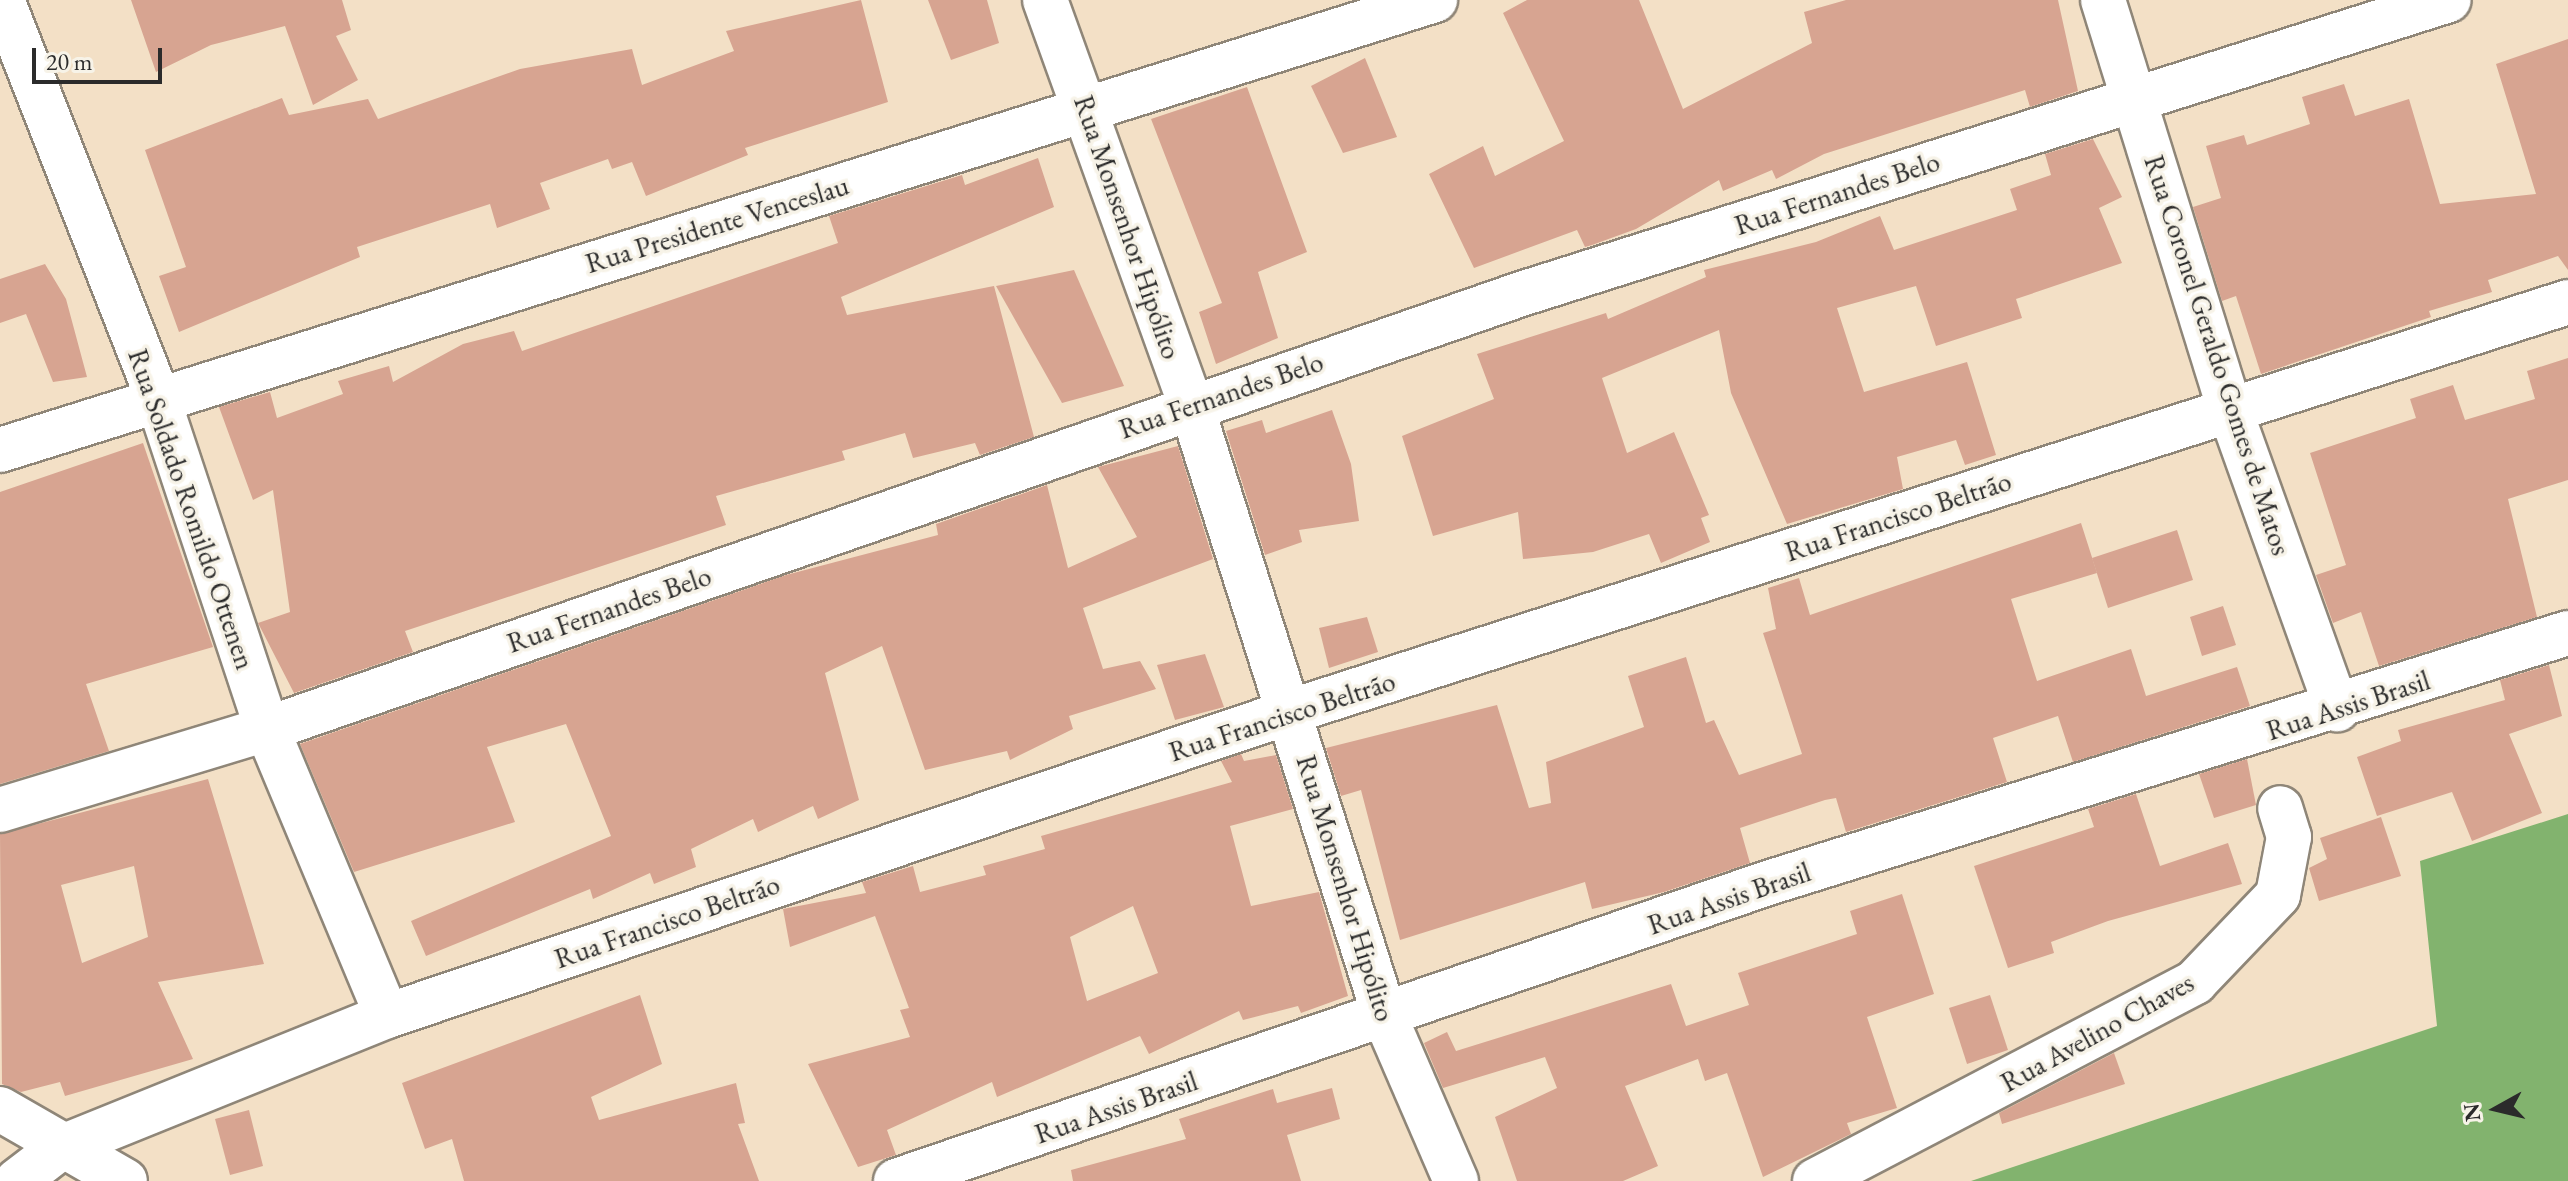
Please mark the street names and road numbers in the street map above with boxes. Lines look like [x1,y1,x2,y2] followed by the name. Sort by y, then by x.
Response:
[1067,91,1189,363] street label: Rua Monsenhor Hipólito
[1730,144,1944,242] street label: Rua Fernandes Belo
[2137,151,2299,559] street label: Rua Coronel Geraldo Gomes de Matos
[581,168,853,280] street label: Rua Presidente Venceslau
[121,344,263,674] street label: Rua Soldado Romildo Ottenen
[1115,344,1327,446] street label: Rua Fernandes Belo
[1781,464,2015,568] street label: Rua Francisco Beltrão
[503,558,715,660] street label: Rua Fernandes Belo
[2262,663,2434,747] street label: Rua Assis Brasil
[1165,664,1399,768] street label: Rua Francisco Beltrão
[1290,751,1402,1025] street label: Rua Monsenhor Hipólito
[1643,854,1815,942] street label: Rua Assis Brasil
[550,867,784,975] street label: Rua Francisco Beltrão
[1995,965,2199,1099] street label: Rua Avelino Chaves
[1030,1063,1202,1151] street label: Rua Assis Brasil

